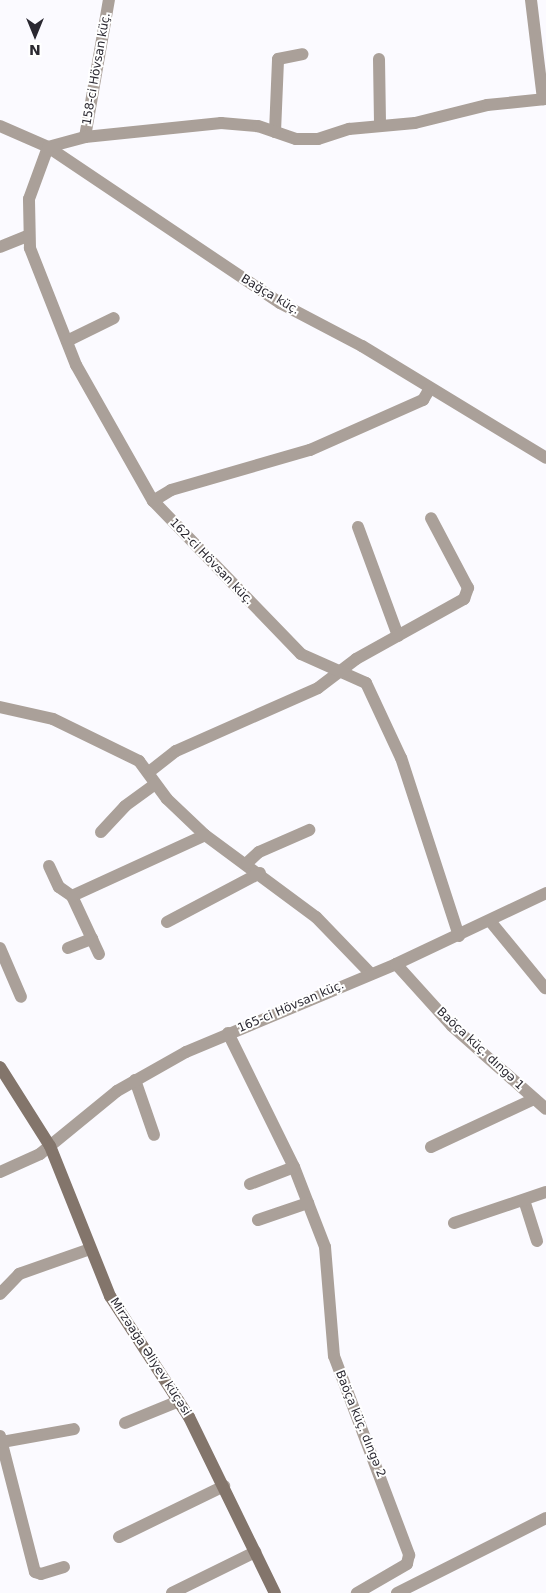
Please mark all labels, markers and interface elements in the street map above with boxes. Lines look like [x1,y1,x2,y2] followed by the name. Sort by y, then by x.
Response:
[10,10,60,60] north arrow
[80,12,114,126] street label: 158-ci Hövsan küç.
[29,42,41,58] text: N
[238,272,302,318] street label: Bağça küç.
[166,516,256,608] street label: 162-ci Hövsan küç.
[236,978,346,1036] street label: 165-ci Hövsan küç.
[433,1005,527,1093] street label: Baöça küç. dıngə 1
[106,1295,194,1419] street label: Mirzəağa Əliyev küçəsi
[332,1368,388,1480] street label: Baöça küç. dıngə 2

